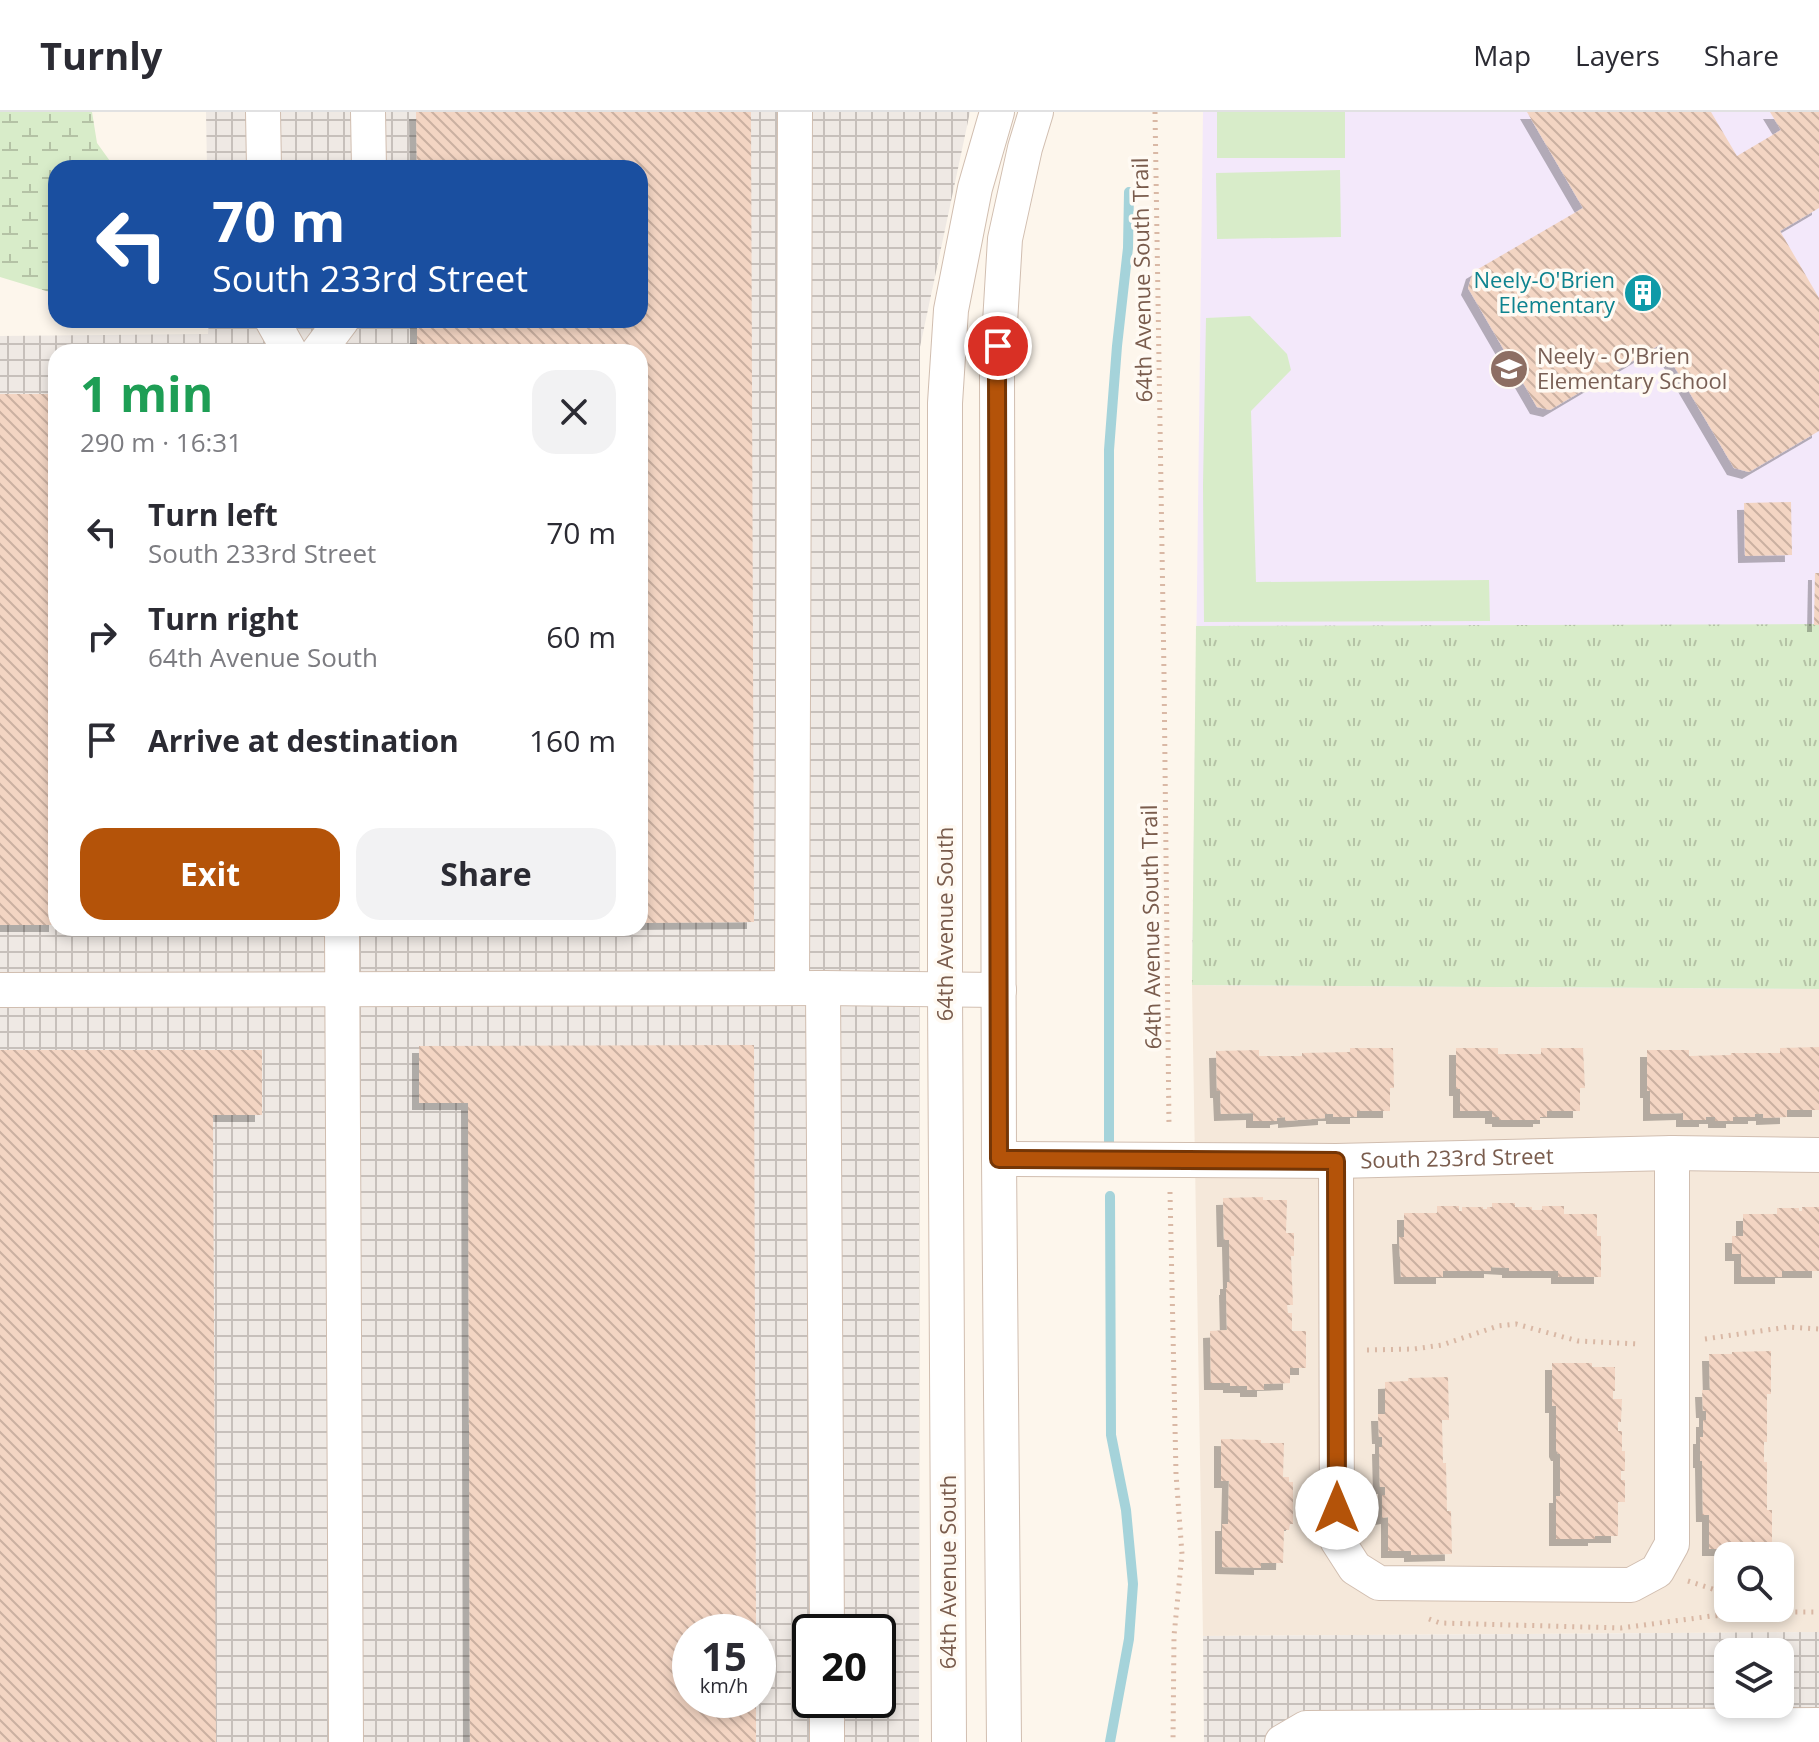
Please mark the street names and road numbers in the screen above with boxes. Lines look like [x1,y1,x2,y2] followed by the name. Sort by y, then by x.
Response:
[1124,157,1158,403] street label: 64th Avenue South Trail
[1133,804,1167,1050] street label: 64th Avenue South Trail
[929,827,959,1021] street label: 64th Avenue South
[1360,1140,1554,1174] street label: South 233rd Street
[932,1475,962,1669] street label: 64th Avenue South

